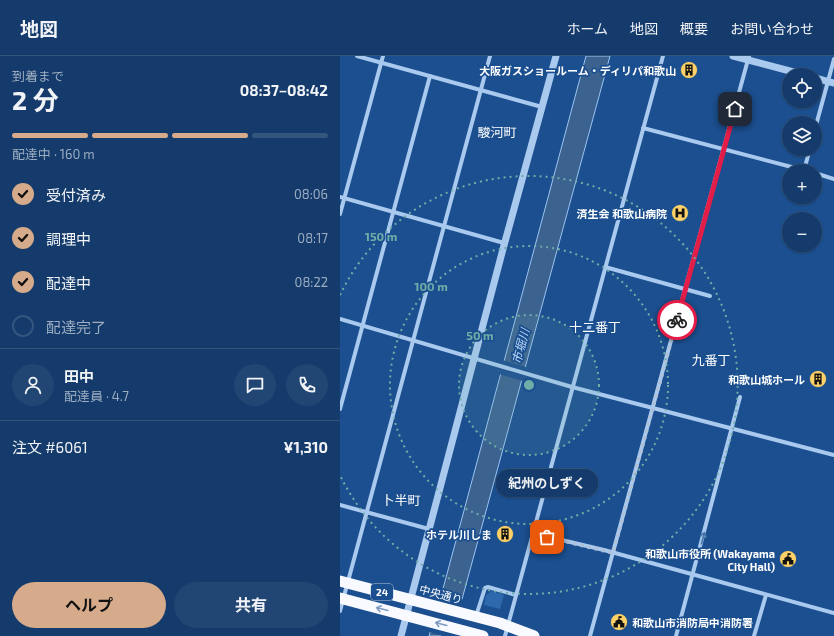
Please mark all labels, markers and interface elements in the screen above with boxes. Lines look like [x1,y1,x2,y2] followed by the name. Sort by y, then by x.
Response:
[20,17,58,40] text: 地図
[566,20,608,37] text: ホーム
[630,20,658,37] text: 地図
[680,20,708,37] text: 概要
[730,20,814,37] text: お問い合わせ
[679,60,699,80] building icon: 大阪ガスショールーム・ディリパ和歌山
[479,64,676,77] place label: 大阪ガスショールーム・ディリパ和歌山
[12,68,64,84] text: 到着まで
[782,68,822,252] map controls
[782,68,822,108] button: locate
[240,81,328,99] text: 08:37–08:42
[12,84,59,115] text: 2 分
[718,92,752,126] pin
[724,98,746,120] icon: home
[782,116,822,156] button: layers
[477,124,517,140] district label: 駿河町
[12,146,95,162] text: 配達中 · 160 m
[782,164,822,204] button: +
[12,183,34,205] icon: check
[46,186,106,204] text: 受付済み
[294,186,328,202] text: 08:06
[670,203,690,223] hospital icon: 済生会 和歌山病院
[577,207,667,220] place label: 済生会 和歌山病院
[782,212,822,252] button: −
[12,227,34,249] icon: check
[365,229,397,243] text: 150 m
[46,230,91,248] text: 調理中
[297,230,328,246] text: 08:17
[12,271,34,293] icon: check
[46,274,91,292] text: 配達中
[295,274,328,290] text: 08:22
[414,279,448,293] text: 100 m
[657,300,697,340] courier
[666,309,688,331] icon: bike
[46,318,106,336] text: 配達完了
[569,319,621,335] district label: 十二番丁
[509,325,532,365] water label: 市堀川
[466,328,494,342] text: 50 m
[691,352,731,368] district label: 九番丁
[12,364,54,406] button: person
[234,364,276,406] button: chat
[286,364,328,406] button: phone
[64,367,94,385] text: 田中
[808,369,828,389] building icon: 和歌山城ホール
[728,373,805,386] place label: 和歌山城ホール
[522,378,536,392] centre of rings
[64,388,129,404] text: 配達員 · 4.7
[12,438,88,456] text: 注文 #6061
[283,438,328,456] text: ¥1,310
[496,469,598,497] callout: 紀州のしずく
[508,475,586,491] text: 紀州のしずく
[381,492,421,508] district label: 卜半町
[530,520,564,554] pin
[495,524,515,544] building icon: ホテル川しま
[536,526,558,548] icon: bag
[426,528,492,541] place label: ホテル川しま
[699,531,707,544] one-way arrow
[645,547,775,574] place label: 和歌山市役所 (Wakayama City Hall)
[778,549,798,569] public building icon: 和歌山市役所 (Wakayama City Hall)
[12,582,166,628] button: ヘルプ
[174,582,328,628] button: 共有
[418,582,464,606] street label: 中央通り
[371,584,393,600] road number: 24
[376,605,389,613] one-way arrow
[609,612,629,632] public building icon: 和歌山市消防局中消防署
[632,616,753,629] place label: 和歌山市消防局中消防署
[434,620,447,627] one-way arrow

